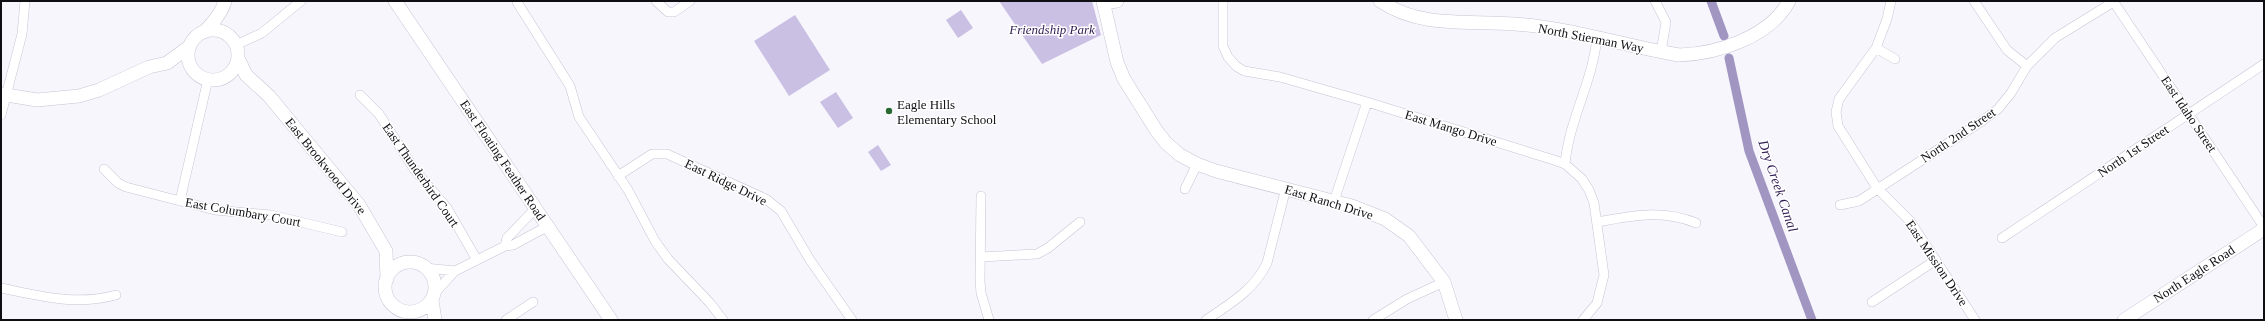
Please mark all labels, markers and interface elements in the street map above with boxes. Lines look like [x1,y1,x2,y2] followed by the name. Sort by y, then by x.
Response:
[1537,20,1645,56] street label: North Stierman Way
[1008,22,1095,37] park label: Friendship Park
[2158,73,2220,155] street label: East Idaho Street
[457,97,549,223] street label: East Floating Feather Road
[897,97,997,127] place label: Eagle Hills Elementary School
[1918,104,1998,165] street label: North 2nd Street
[884,106,894,116] marker: Eagle Hills Elementary School
[1403,107,1499,149] street label: East Mango Drive
[282,115,370,217] street label: East Brookwood Drive
[380,120,463,230] street label: East Thunderbird Court
[2095,122,2172,180] street label: North 1st Street
[1755,137,1801,234] water label: Dry Creek Canal
[682,156,770,208] street label: East Ridge Drive
[1283,181,1375,223] street label: East Ranch Drive
[184,194,302,230] street label: East Columbary Court
[1903,217,1971,309] street label: East Mission Drive
[2151,242,2238,306] street label: North Eagle Road

